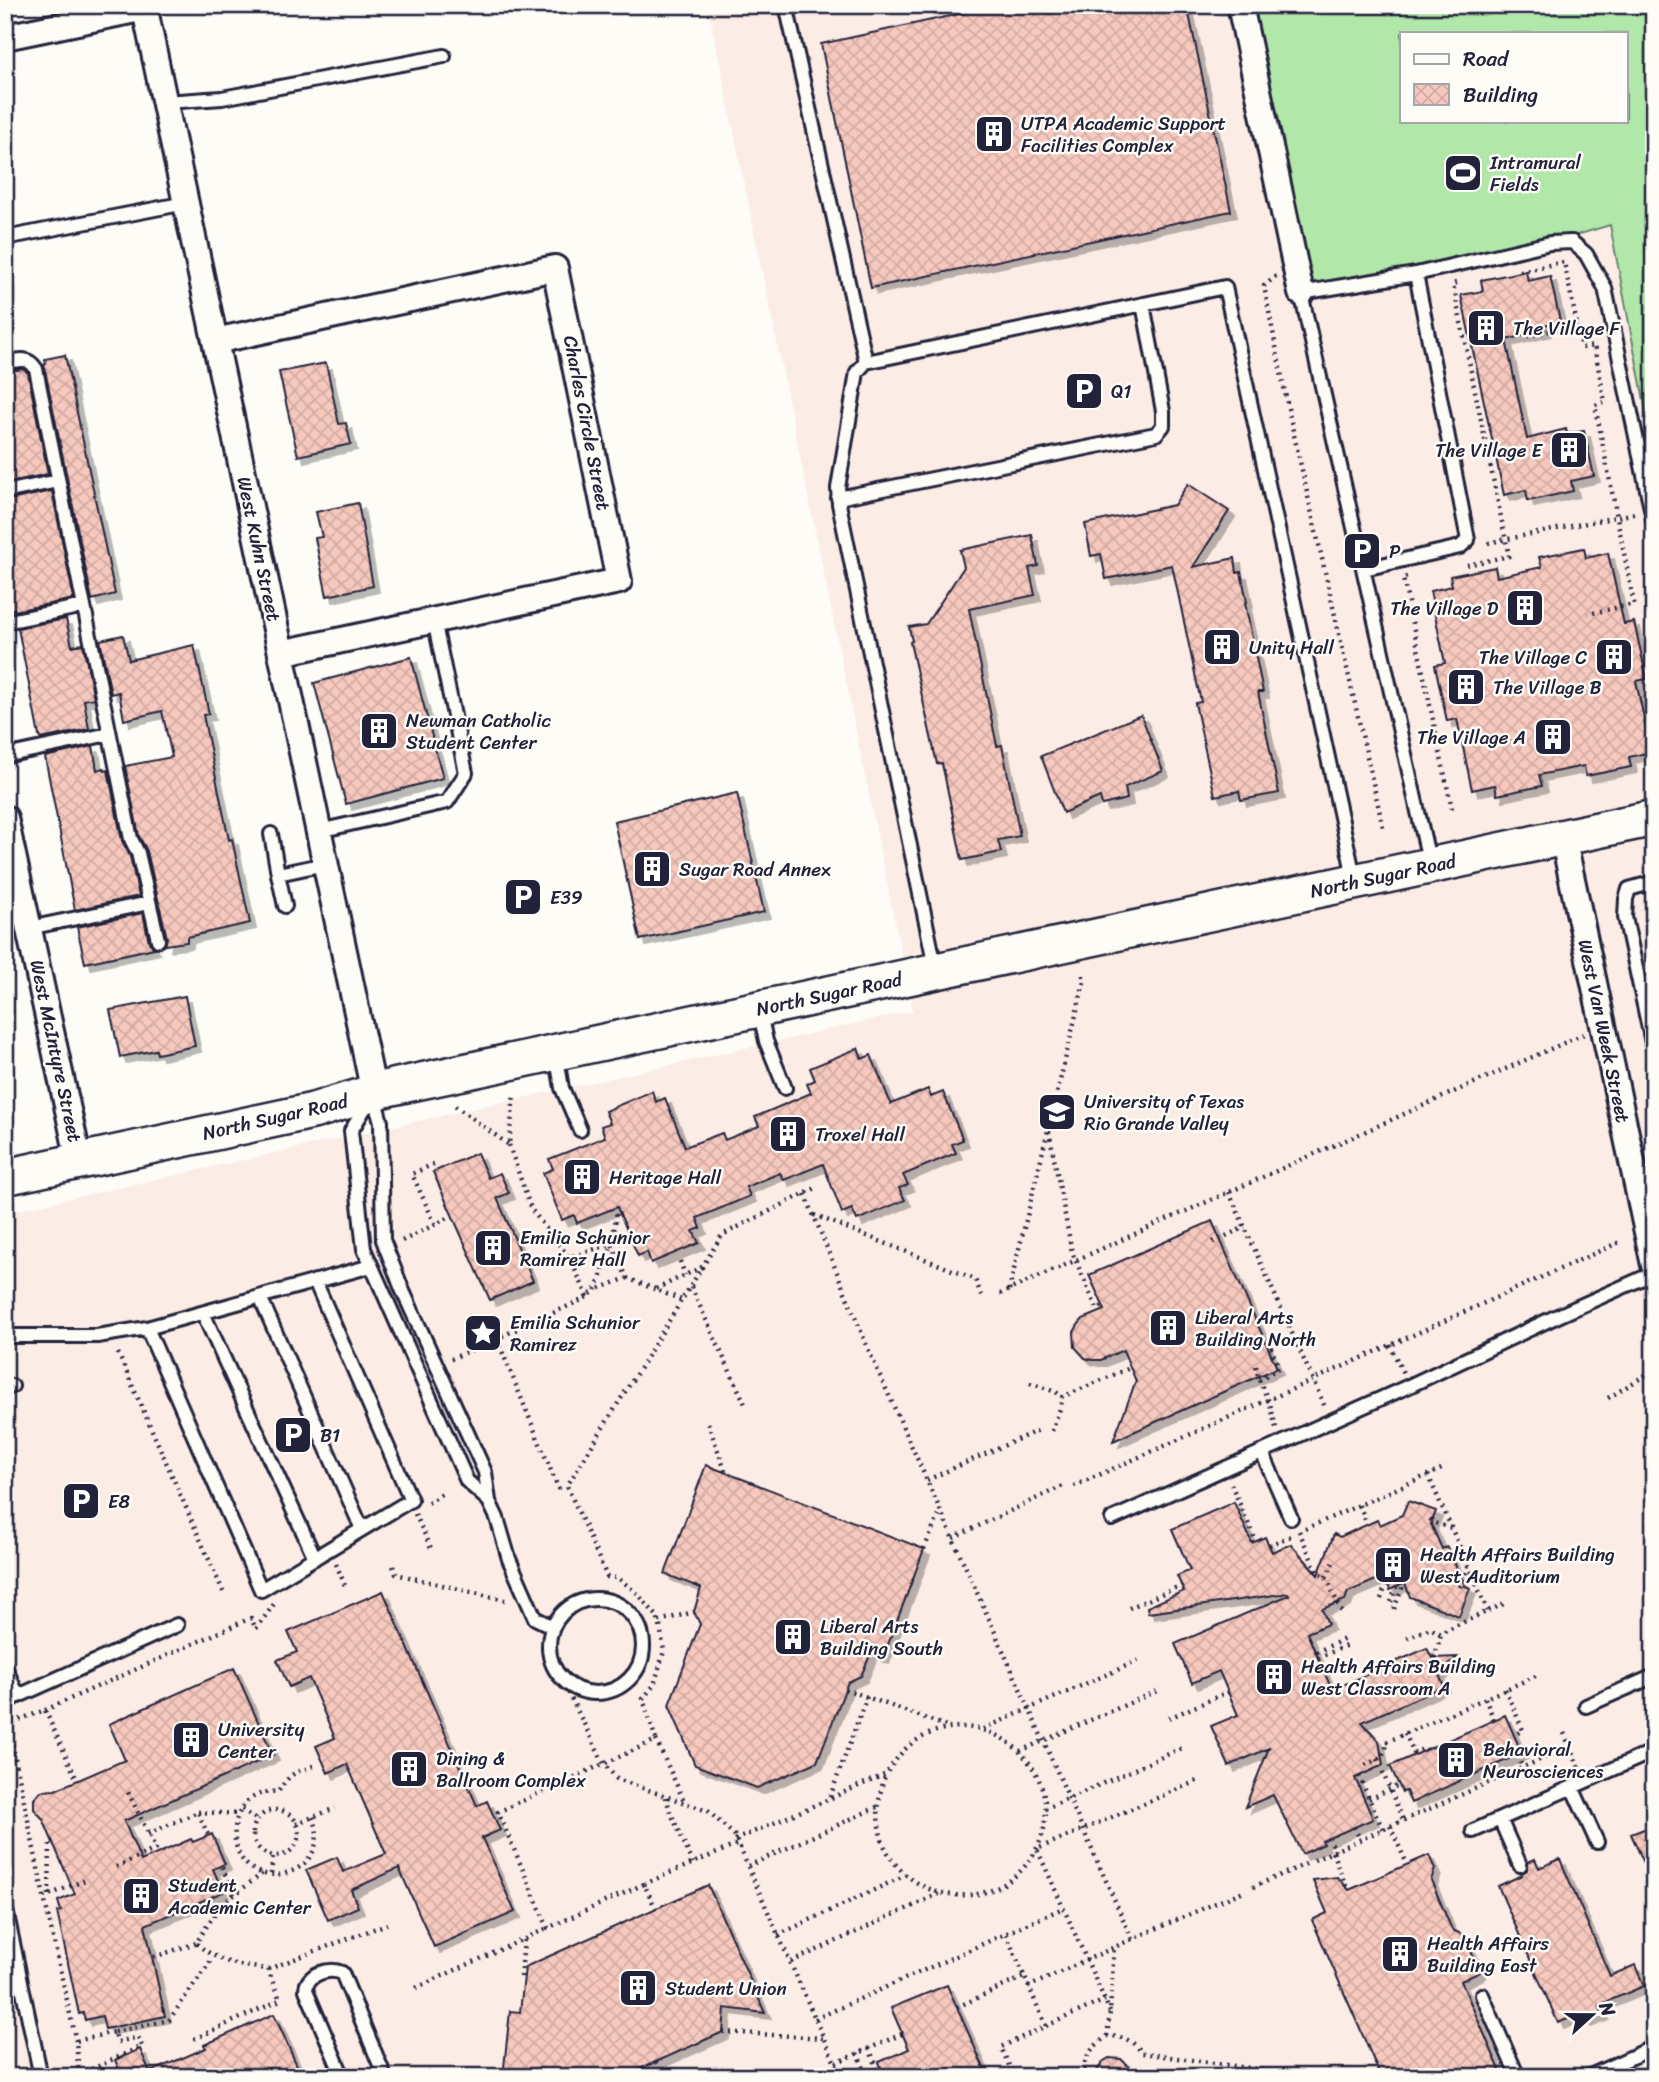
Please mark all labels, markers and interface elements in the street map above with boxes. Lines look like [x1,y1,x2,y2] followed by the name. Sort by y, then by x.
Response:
[1400,32,1628,122] legend
[1463,40,1510,78] text: Road
[1463,76,1539,114] text: Building
[1021,107,1226,162] place label: UTPA Academic Support Facilities Complex
[973,113,1015,155] building icon: UTPA Academic Support Facilities Complex
[1489,146,1582,201] place label: Intramural Fields
[1442,152,1484,194] sports icon: Intramural Fields
[1465,307,1507,349] building icon: The Village F
[1513,312,1620,345] place label: The Village F
[554,333,620,513] street label: Charles Circle Street
[1063,370,1105,412] parking icon: Q1
[1111,375,1131,408] place label: Q1
[1548,429,1590,471] building icon: The Village E
[1435,434,1543,467] place label: The Village E
[228,473,290,625] street label: West Kuhn Street
[1341,530,1383,572] parking icon: P
[1389,535,1401,568] place label: P
[1504,587,1546,629] building icon: The Village D
[1390,592,1499,625] place label: The Village D
[1201,626,1243,668] building icon: Unity Hall
[1249,631,1334,664] place label: Unity Hall
[1593,636,1635,678] building icon: The Village C
[1479,641,1587,674] place label: The Village C
[1445,666,1487,708] building icon: The Village B
[1493,671,1601,704] place label: The Village B
[406,704,551,759] place label: Newman Catholic Student Center
[358,710,400,752] building icon: Newman Catholic Student Center
[1532,716,1574,758] building icon: The Village A
[1417,721,1526,754] place label: The Village A
[1307,844,1461,908] street label: North Sugar Road
[631,848,673,890] building icon: Sugar Road Annex
[679,853,831,886] place label: Sugar Road Annex
[502,876,544,918] parking icon: E39
[550,881,583,914] place label: E39
[1568,936,1640,1126] street label: West Van Week Street
[21,957,91,1145] street label: West McIntyre Street
[753,962,907,1026] street label: North Sugar Road
[199,1084,353,1150] street label: North Sugar Road
[1084,1085,1244,1140] place label: University of Texas Rio Grande Valley
[1036,1091,1078,1133] school or university icon: University of Texas Rio Grande Valley
[767,1113,809,1155] building icon: Troxel Hall
[815,1118,906,1151] place label: Troxel Hall
[561,1156,603,1198] building icon: Heritage Hall
[609,1161,722,1194] place label: Heritage Hall
[520,1221,651,1276] place label: Emilia Schunior Ramirez Hall
[472,1227,514,1269] building icon: Emilia Schunior Ramirez Hall
[1195,1301,1316,1356] place label: Liberal Arts Building North
[510,1306,641,1361] place label: Emilia Schunior Ramirez
[1147,1307,1189,1349] building icon: Liberal Arts Building North
[462,1312,504,1354] place icon: Emilia Schunior Ramirez
[272,1414,314,1456] parking icon: B1
[320,1419,340,1452] place label: B1
[60,1480,102,1522] parking icon: E8
[108,1485,131,1518] place label: E8
[1420,1538,1615,1593] place label: Health Affairs Building West Auditorium
[1372,1544,1414,1586] building icon: Health Affairs Building West Auditorium
[820,1610,943,1665] place label: Liberal Arts Building South
[772,1616,814,1658] building icon: Liberal Arts Building South
[1301,1650,1496,1705] place label: Health Affairs Building West Classroom A
[1253,1656,1295,1698] building icon: Health Affairs Building West Classroom A
[218,1713,305,1768] place label: University Center
[170,1719,212,1761] building icon: University Center
[1483,1733,1603,1788] place label: Behavioral Neurosciences
[1435,1739,1477,1781] building icon: Behavioral Neurosciences
[436,1742,586,1797] place label: Dining & Ballroom Complex
[388,1748,430,1790] building icon: Dining & Ballroom Complex
[167,1869,312,1924] place label: Student Academic Center
[120,1875,162,1917] building icon: Student Academic Center
[1427,1927,1549,1982] place label: Health Affairs Building East
[1379,1933,1421,1975] building icon: Health Affairs Building East
[617,1967,659,2009] building icon: Student Union
[665,1972,787,2005] place label: Student Union
[1558,1980,1628,2050] north arrow
[1589,1996,1625,2022] text: N

